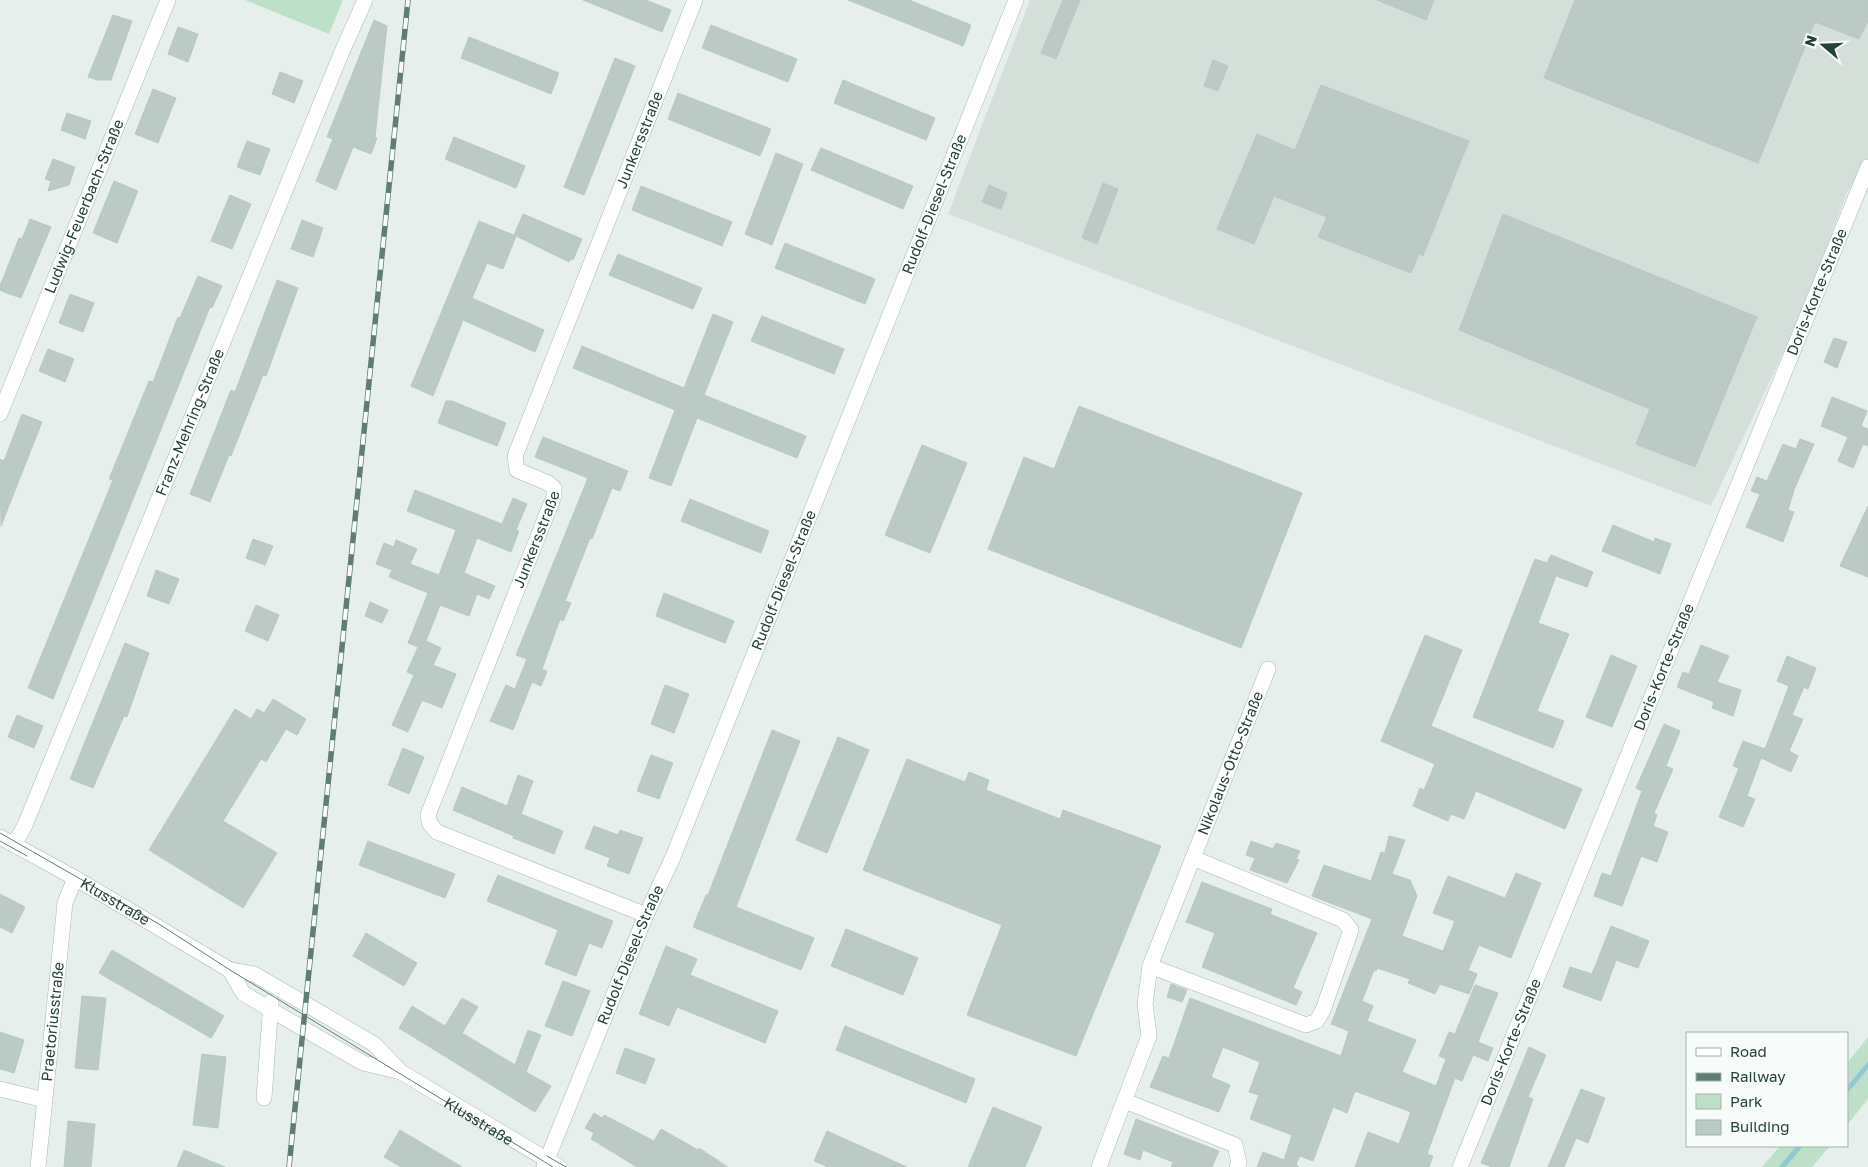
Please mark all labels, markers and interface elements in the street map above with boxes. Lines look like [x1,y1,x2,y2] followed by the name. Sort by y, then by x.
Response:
[1798,20,1848,70] north arrow
[1800,33,1820,48] text: N
[612,88,666,191] street label: Junkersstraße
[40,116,127,296] street label: Ludwig-Feuerbach-Straße
[897,131,970,277] street label: Rudolf-Diesel-Straße
[1782,225,1850,358] street label: Doris-Korte-Straße
[151,346,227,498] street label: Franz-Mehring-Straße
[509,491,562,590] street label: Junkersstraße
[747,507,819,653] street label: Rudolf-Diesel-Straße
[1629,600,1697,733] street label: Doris-Korte-Straße
[1193,688,1266,837] street label: Nikolaus-Otto-Straße
[78,873,154,929] street label: Klusstraße
[593,882,667,1027] street label: Rudolf-Diesel-Straße
[37,961,67,1082] street label: Praetoriusstraße
[1476,975,1544,1108] street label: Doris-Korte-Straße
[1686,1032,1848,1147] legend
[1730,1042,1767,1060] text: Road
[1730,1067,1786,1085] text: Railway
[1730,1092,1763,1110] text: Park
[441,1093,517,1149] street label: Klusstraße
[1730,1117,1790,1135] text: Building

